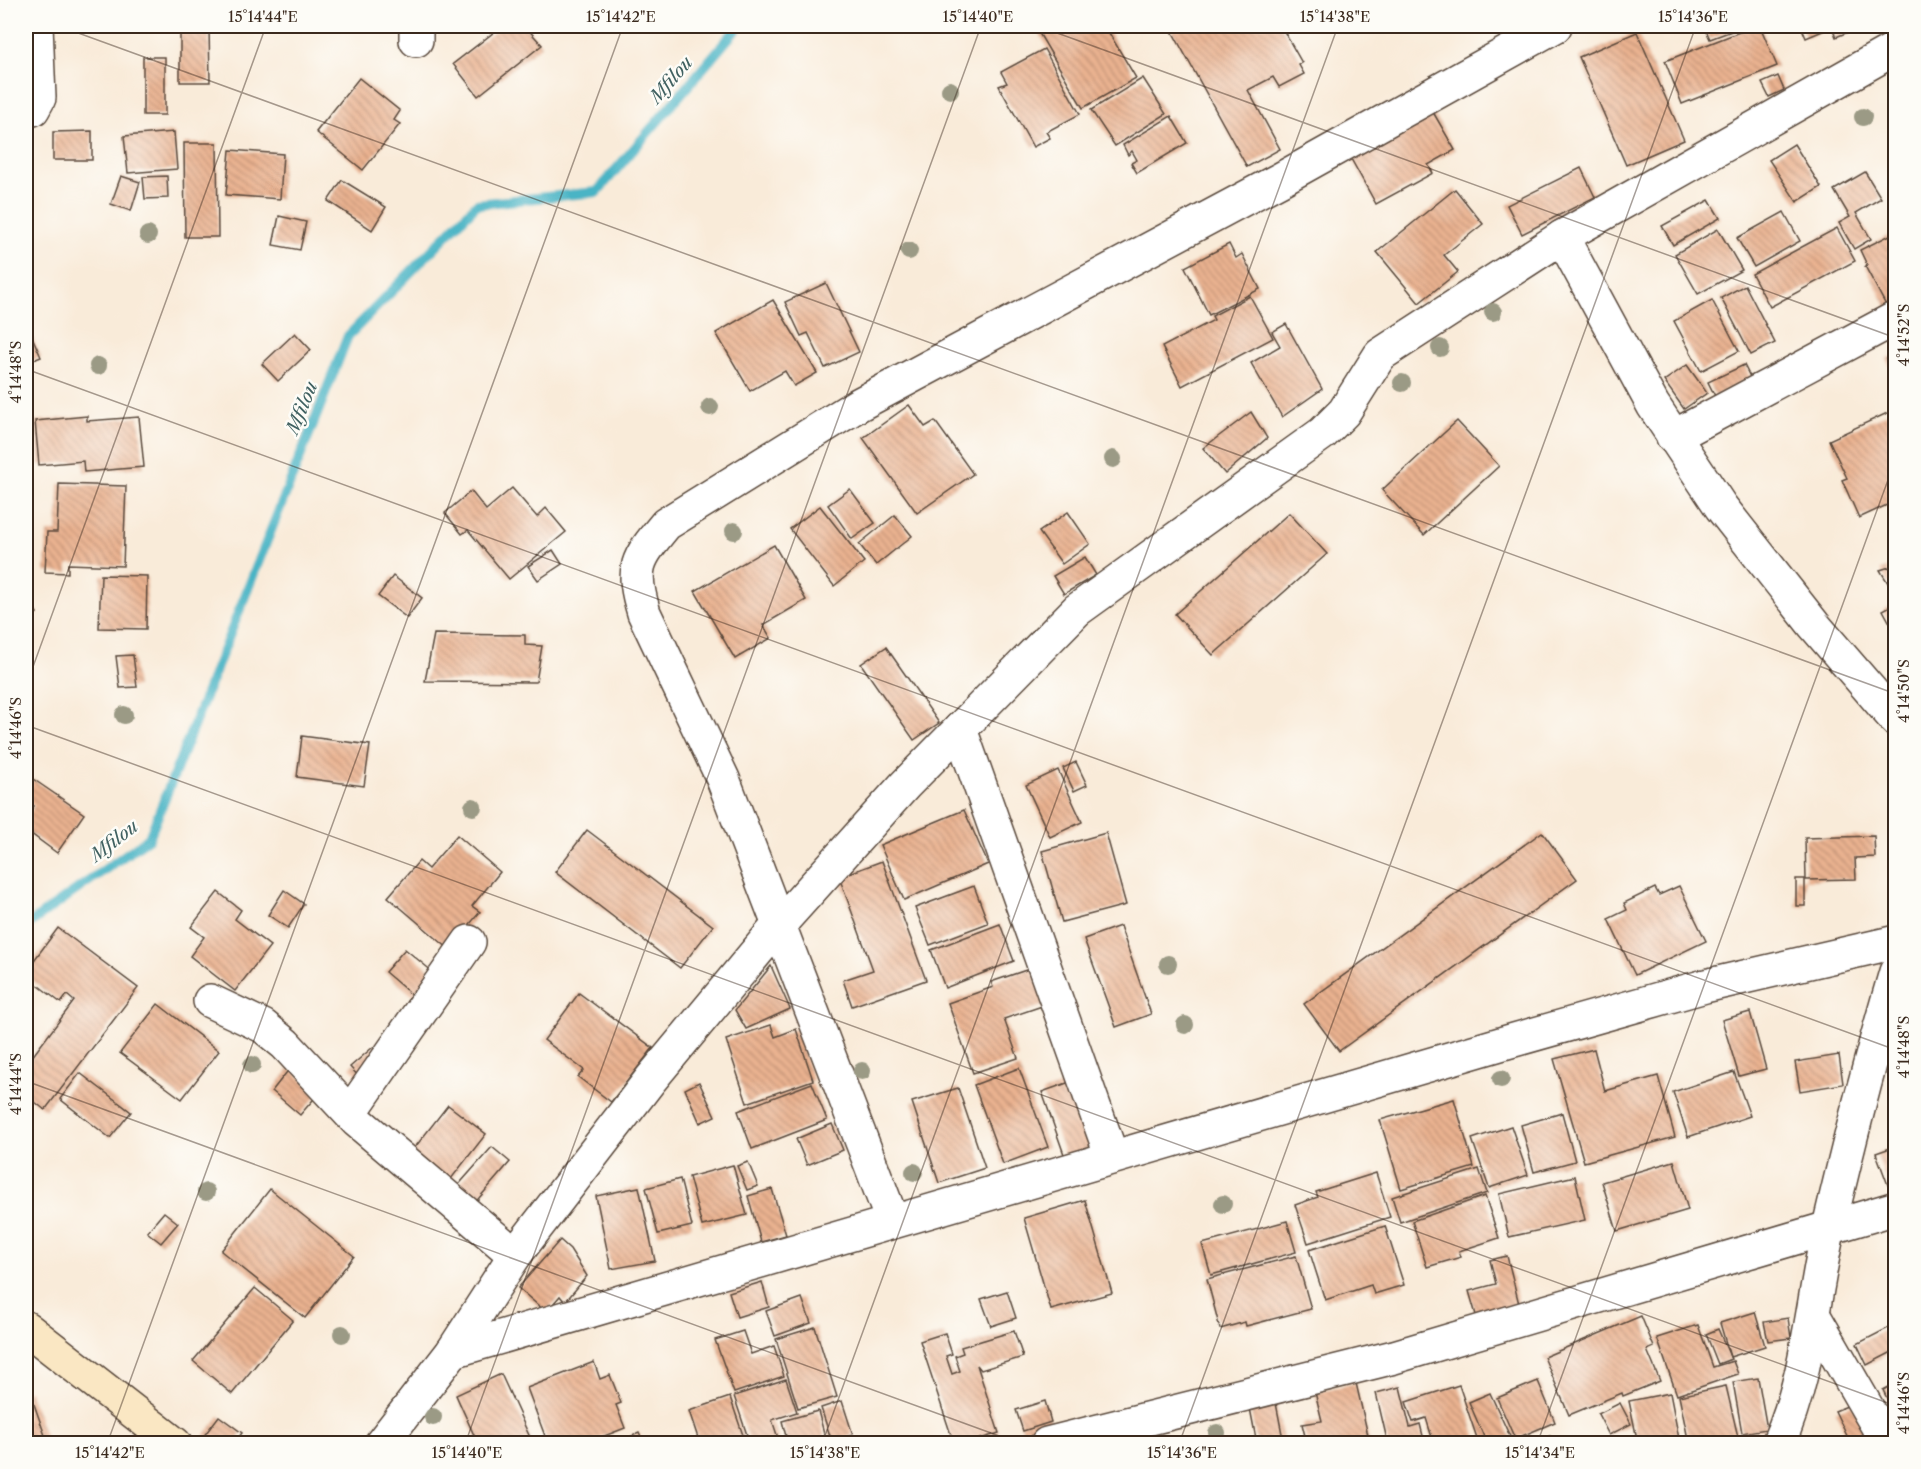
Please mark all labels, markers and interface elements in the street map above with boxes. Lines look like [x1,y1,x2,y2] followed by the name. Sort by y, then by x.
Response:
[228,7,298,26] text: 15°14'44"E
[586,7,656,26] text: 15°14'42"E
[943,7,1013,26] text: 15°14'40"E
[1300,7,1370,26] text: 15°14'38"E
[1658,7,1728,26] text: 15°14'36"E
[644,52,697,109] water label: Mfilou
[1894,304,1913,366] text: 4°14'52"S
[6,341,25,403] text: 4°14'48"S
[281,378,323,439] water label: Mfilou
[1894,659,1913,723] text: 4°14'50"S
[6,697,25,759] text: 4°14'46"S
[84,815,143,868] water label: Mfilou
[1894,1016,1913,1078] text: 4°14'48"S
[6,1053,25,1115] text: 4°14'44"S
[1894,1372,1913,1434] text: 4°14'46"S
[75,1443,145,1462] text: 15°14'42"E
[432,1443,502,1462] text: 15°14'40"E
[790,1443,860,1462] text: 15°14'38"E
[1147,1443,1217,1462] text: 15°14'36"E
[1505,1443,1575,1462] text: 15°14'34"E

